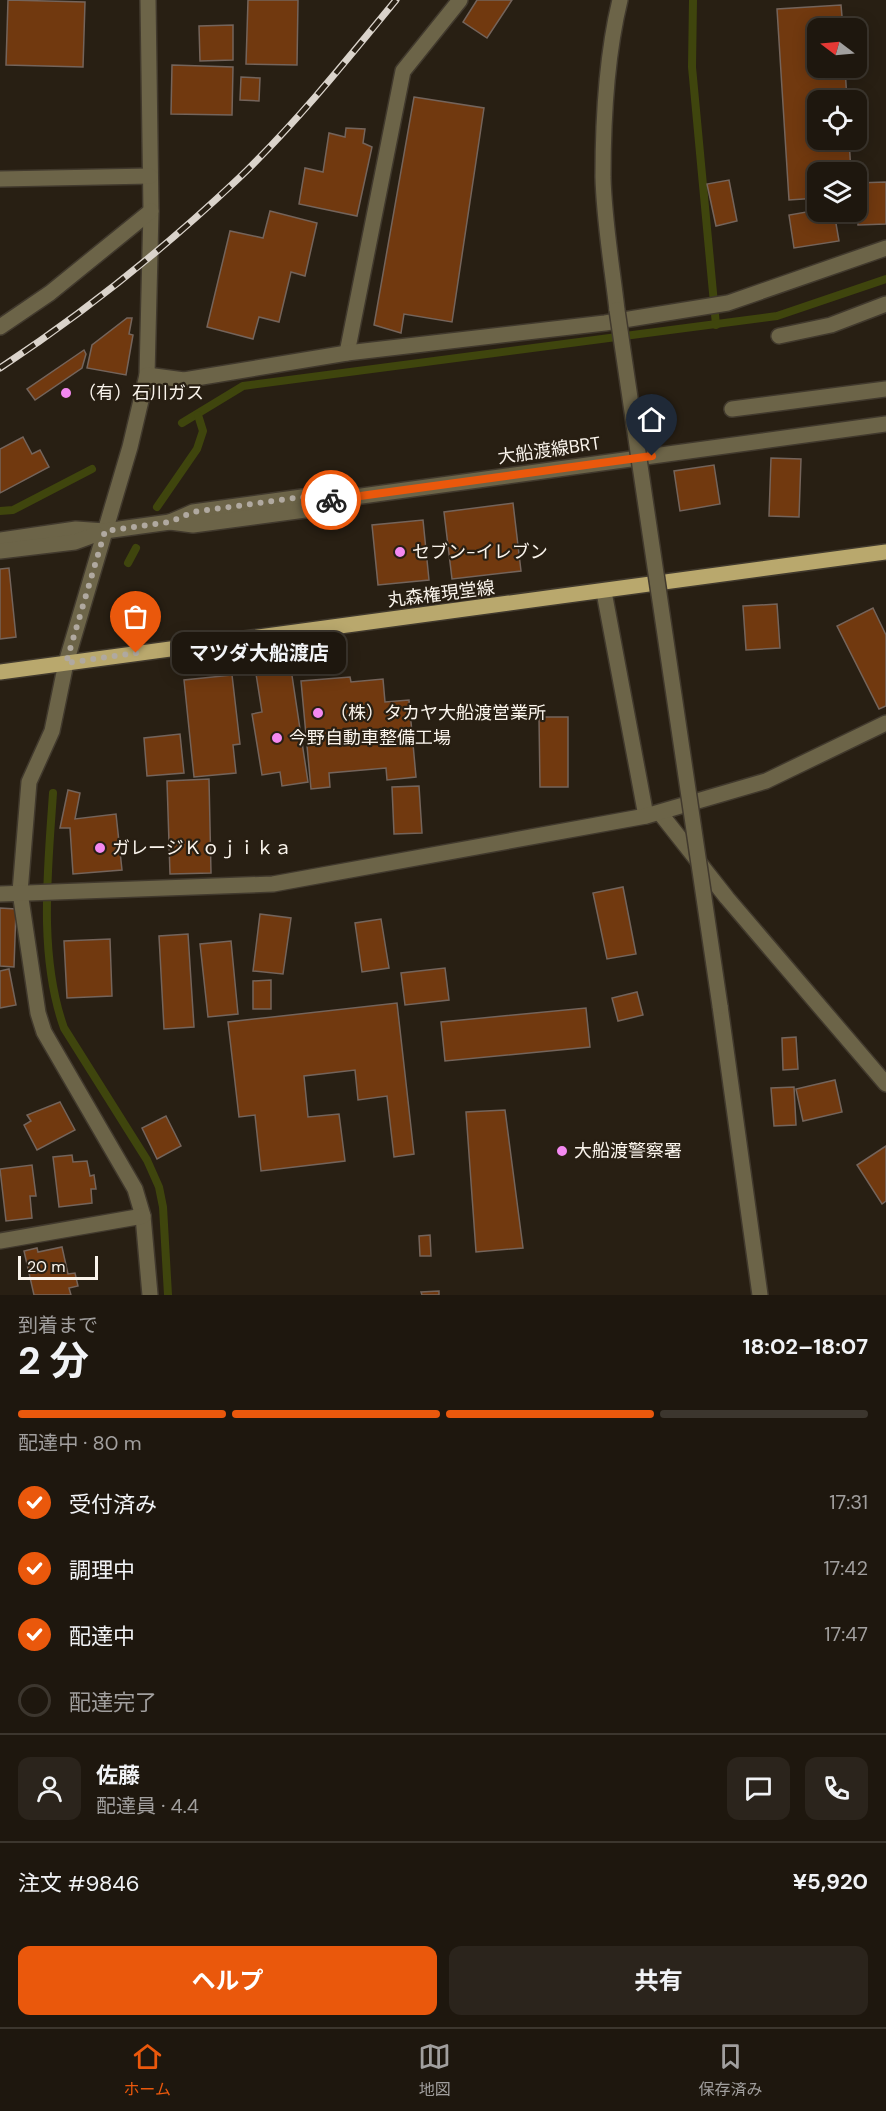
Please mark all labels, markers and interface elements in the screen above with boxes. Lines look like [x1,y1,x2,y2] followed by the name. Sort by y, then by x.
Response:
[807,18,867,78] north arrow
[807,18,867,222] map controls
[807,90,867,150] button: locate
[807,162,867,222] button: layers
[78,381,204,405] place label: （有）石川ガス
[59,386,73,400] marker: （有）石川ガス
[626,394,677,456] pin
[635,403,668,436] icon: home
[496,431,602,469] street label: 大船渡線BRT
[301,470,361,530] courier
[315,484,348,517] icon: bike
[412,540,548,564] place label: セブン-イレブン
[393,545,407,559] marker: セブン-イレブン
[386,576,496,612] street label: 丸森権現堂線
[110,591,161,653] pin
[119,600,152,633] icon: bag
[172,632,346,674] callout: マツダ大船渡店
[189,640,329,666] text: マツダ大船渡店
[330,701,546,725] place label: （株）タカヤ大船渡営業所
[311,706,325,720] marker: （株）タカヤ大船渡営業所
[289,726,451,750] place label: 今野自動車整備工場
[270,731,284,745] marker: 今野自動車整備工場
[112,836,292,860] place label: ガレージＫｏｊｉｋａ
[93,841,107,855] marker: ガレージＫｏｊｉｋａ
[574,1139,682,1163] place label: 大船渡警察署
[555,1144,569,1158] marker: 大船渡警察署
[18,1253,98,1280] scale bar
[27,1256,66,1277] text: 20 m
[18,1312,98,1338] text: 到着まで
[742,1332,868,1361] text: 18:02–18:07
[18,1335,89,1386] text: 2 分
[18,1430,142,1456] text: 配達中 · 80 m
[18,1486,51,1519] icon: check
[829,1489,868,1515] text: 17:31
[69,1490,157,1519] text: 受付済み
[18,1552,51,1585] icon: check
[823,1555,868,1581] text: 17:42
[69,1556,135,1585] text: 調理中
[18,1618,51,1651] icon: check
[824,1621,868,1647] text: 17:47
[69,1622,135,1651] text: 配達中
[69,1688,157,1717] text: 配達完了
[18,1757,81,1820] button: person
[727,1757,790,1820] button: chat
[805,1757,868,1820] button: phone
[96,1761,140,1790] text: 佐藤
[96,1793,199,1819] text: 配達員 · 4.4
[793,1867,868,1896] text: ¥5,920
[18,1869,140,1898] text: 注文 #9846
[18,1946,437,2015] button: ヘルプ
[449,1946,868,2015] button: 共有
[124,2040,171,2100] tab: ホーム
[418,2040,451,2100] tab: 地図
[698,2040,762,2100] tab: 保存済み

